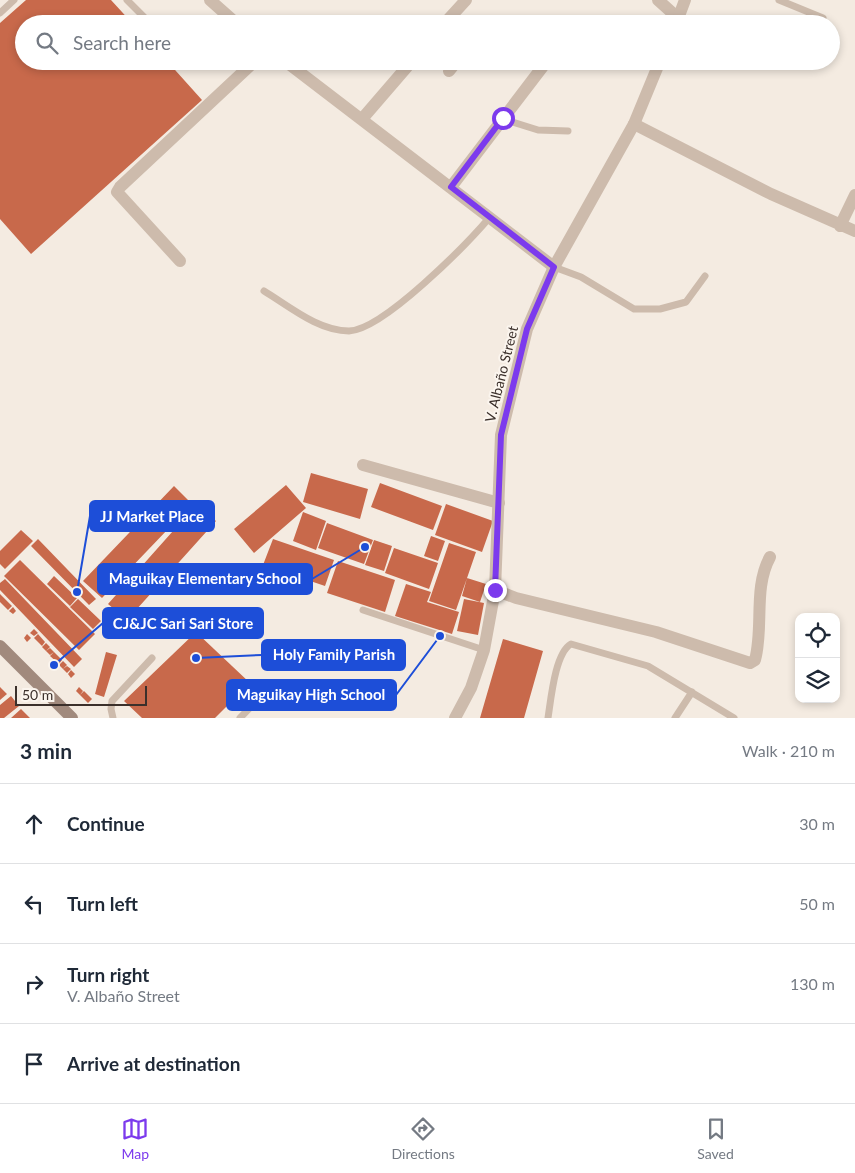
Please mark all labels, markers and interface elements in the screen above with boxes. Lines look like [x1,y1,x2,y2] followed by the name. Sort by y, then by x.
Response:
[15,15,840,70] search box
[33,29,61,57] icon: search
[73,31,171,54] text: Search here
[492,107,515,130] route start
[481,324,521,424] street label: V. Albaño Street
[90,501,214,531] callout: JJ Market Place
[100,507,204,525] text: JJ Market Place
[98,564,312,594] callout: Maguikay Elementary School
[109,569,301,587] text: Maguikay Elementary School
[484,579,507,602] route end
[103,608,263,638] callout: CJ&JC Sari Sari Store
[795,613,840,703] map controls
[795,613,840,658] button: locate
[113,614,253,632] text: CJ&JC Sari Sari Store
[262,640,405,670] callout: Holy Family Parish
[273,645,395,663] text: Holy Family Parish
[795,658,840,703] button: layers
[227,680,396,710] callout: Maguikay High School
[15,683,148,706] scale bar
[237,685,385,703] text: Maguikay High School
[22,686,53,703] text: 50 m
[20,738,72,763] text: 3 min
[742,741,835,760] text: Walk · 210 m
[20,810,48,838] icon: ahead
[67,812,145,835] text: Continue
[799,814,835,833] text: 30 m
[20,890,48,918] icon: left
[67,892,138,915] text: Turn left
[799,894,835,913] text: 50 m
[67,963,149,986] text: Turn right
[20,970,48,998] icon: right
[790,974,835,993] text: 130 m
[67,986,180,1005] text: V. Albaño Street
[20,1050,48,1078] icon: arrive
[67,1052,240,1075] text: Arrive at destination
[121,1115,149,1162] tab: Map
[392,1115,455,1162] tab: Directions
[697,1115,734,1162] tab: Saved

